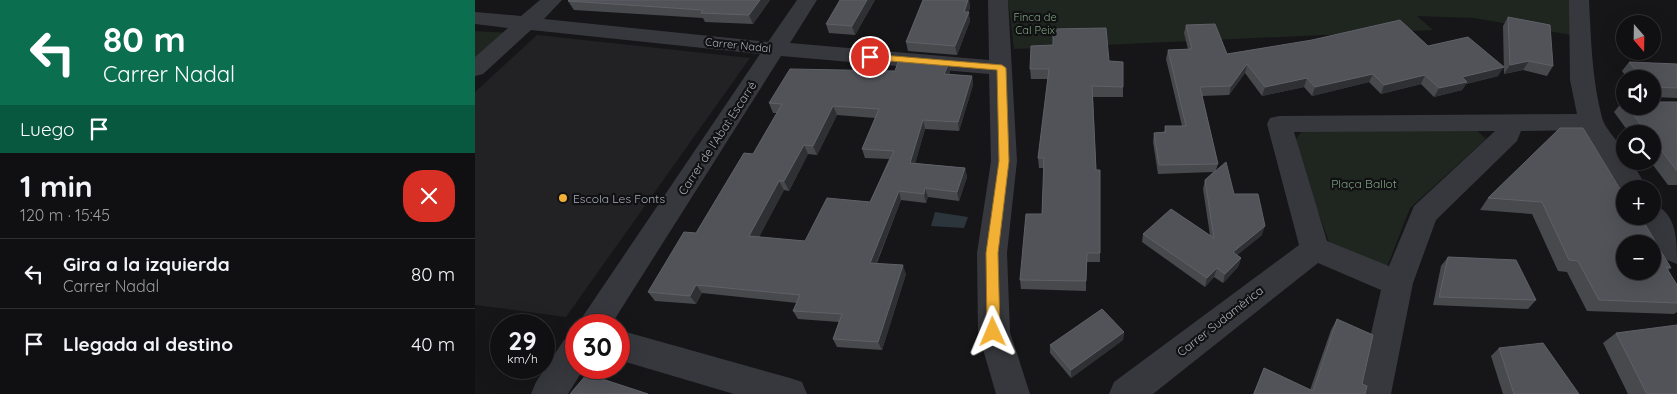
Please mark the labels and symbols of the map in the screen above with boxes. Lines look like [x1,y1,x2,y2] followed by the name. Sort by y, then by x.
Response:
[1013,10,1057,37] park label: Finca de Cal Peix
[1616,15,1661,60] north arrow
[704,35,772,55] street label: Carrer Nadal
[849,36,891,78] pin
[675,78,759,198] street label: Carrer de l'Abat Escarré
[1331,176,1397,191] park label: Plaça Ballot
[573,191,665,206] place label: Escola Les Fonts
[557,192,569,204] marker: Escola Les Fonts
[1174,283,1266,359] street label: Carrer Sudamèrica
[966,305,1018,357] position arrow
[565,314,630,379] speed limit sign: 30

